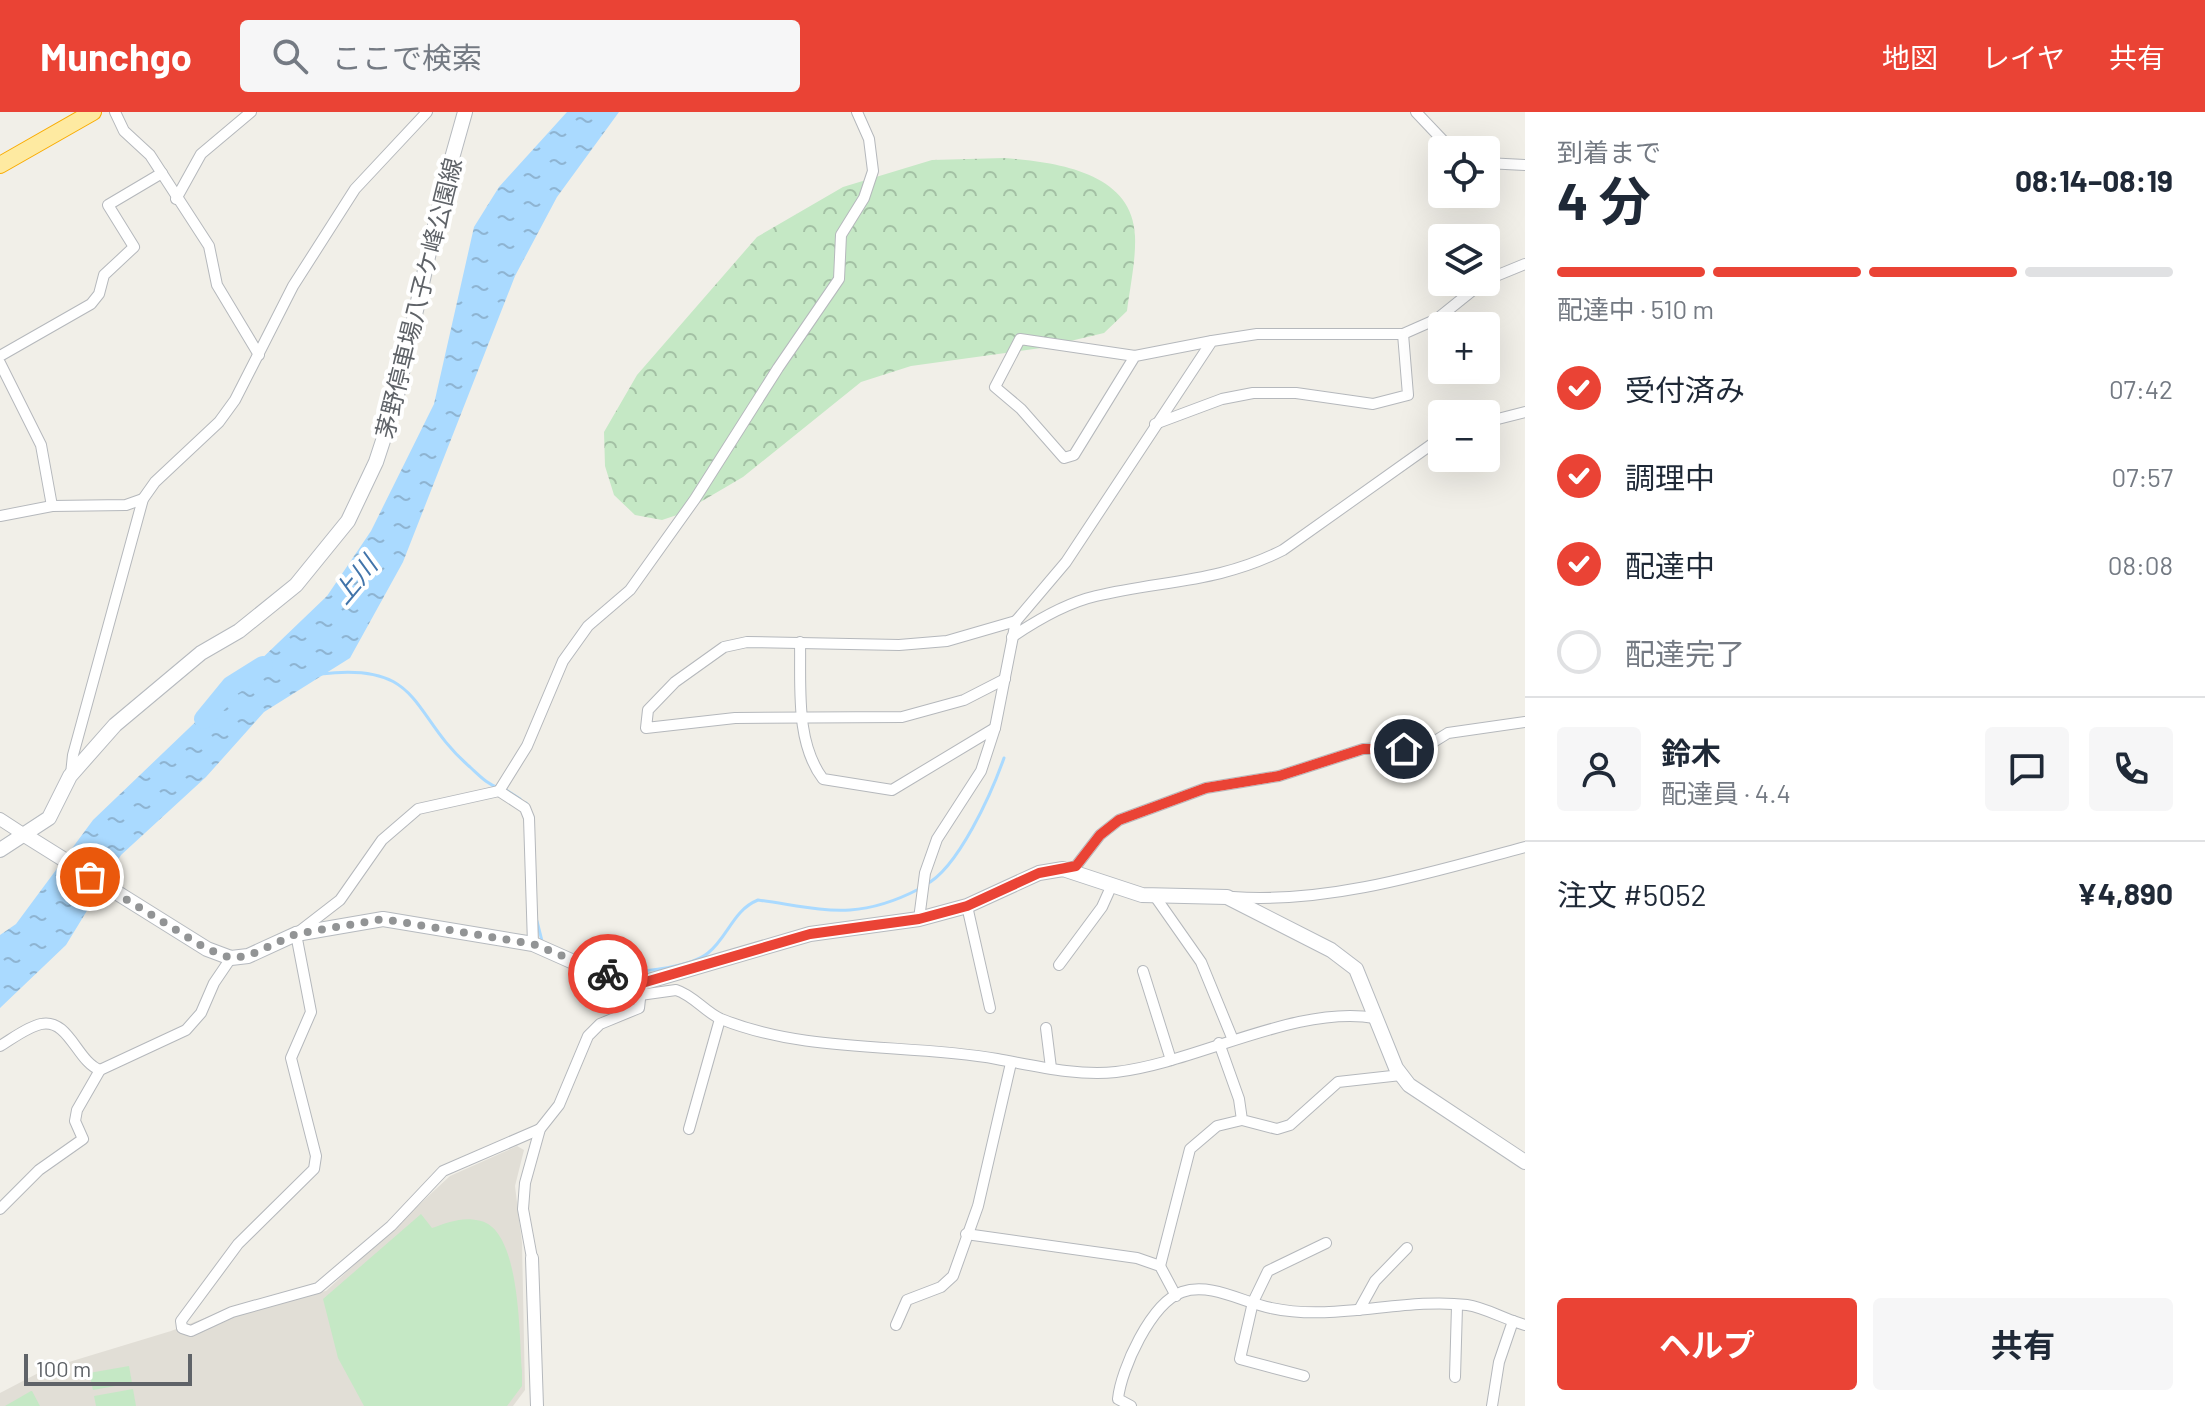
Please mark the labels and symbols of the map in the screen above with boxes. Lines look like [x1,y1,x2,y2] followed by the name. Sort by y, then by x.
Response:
[369,155,467,441] street label: 茅野停車場八子ケ峰公園線
[325,547,385,609] water label: 上川
[1370,715,1438,783] pin
[56,843,124,911] pin
[568,934,648,1014] courier
[24,1350,192,1386] scale bar

